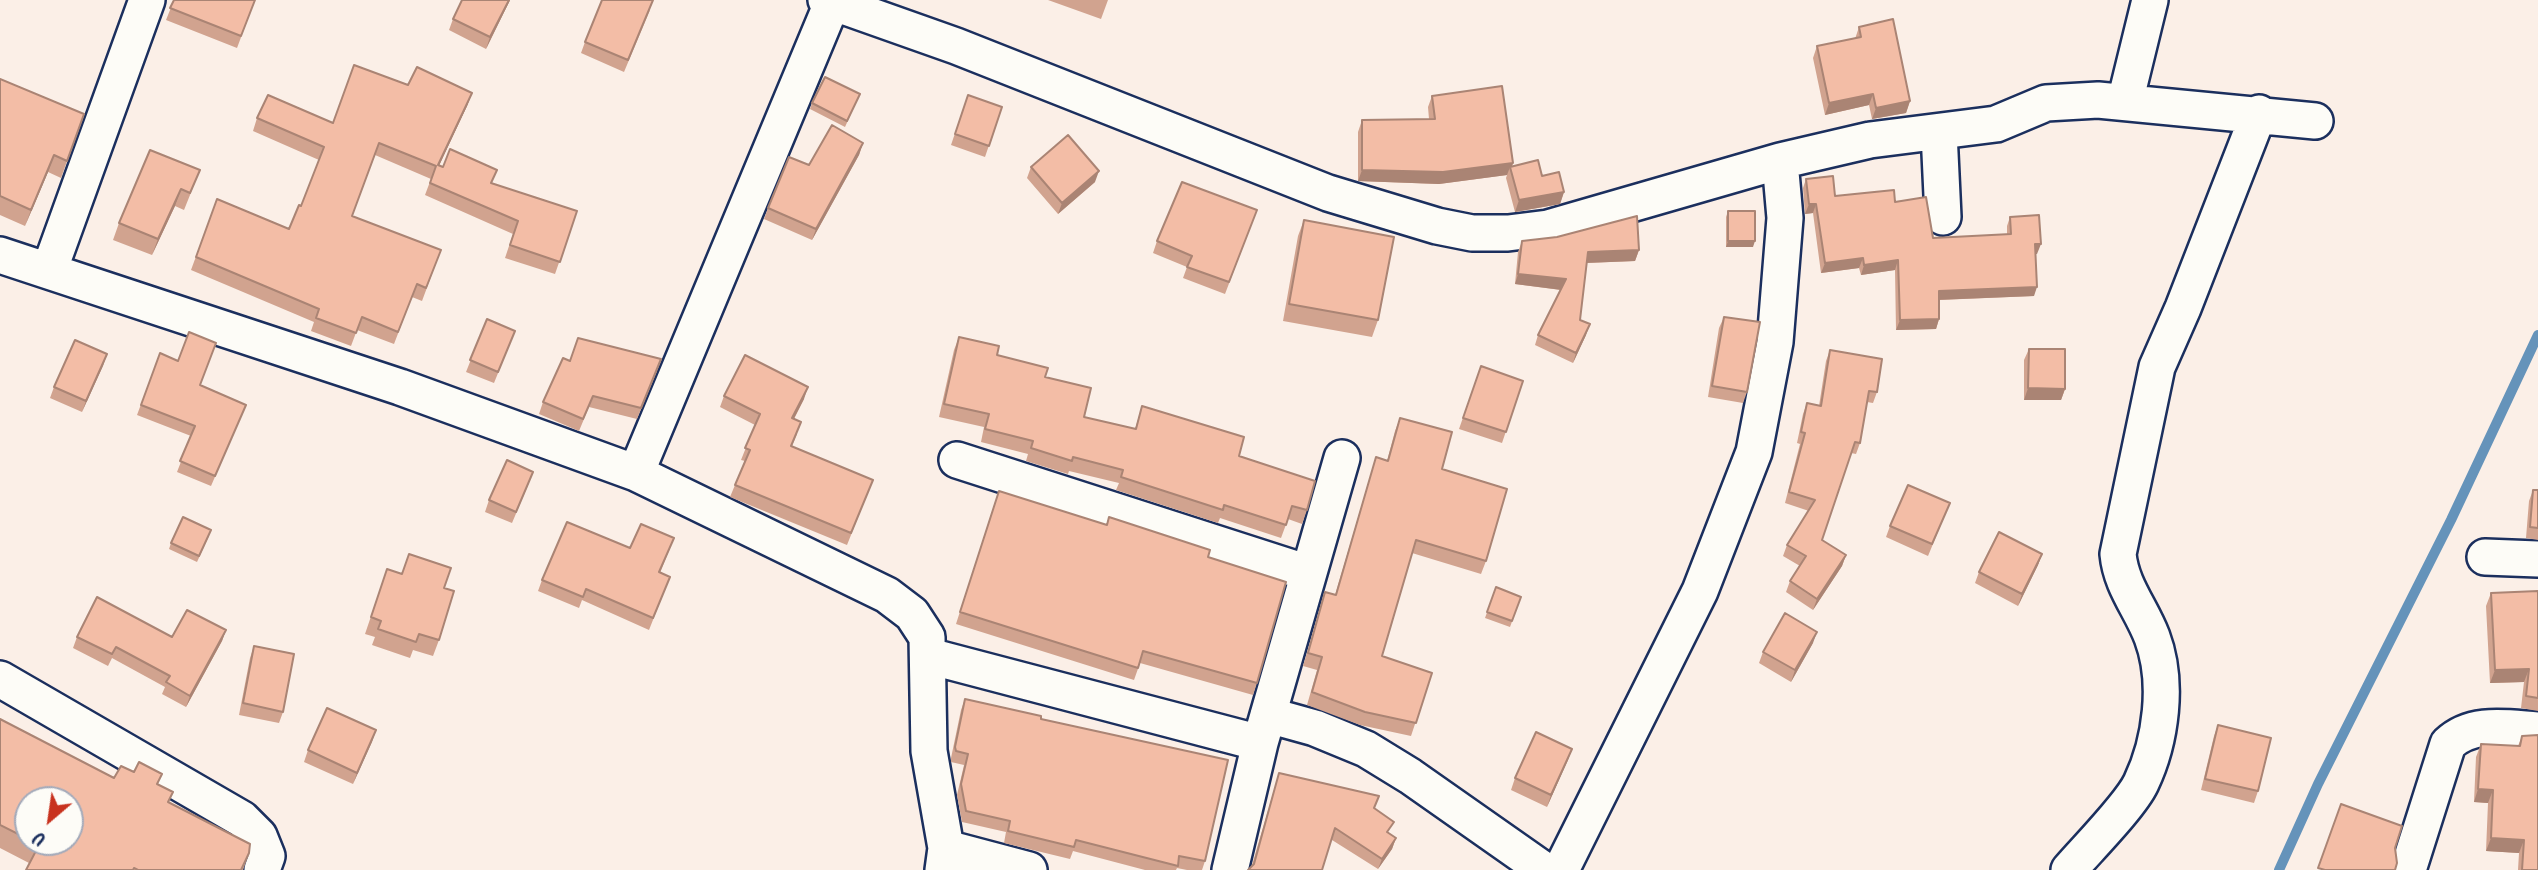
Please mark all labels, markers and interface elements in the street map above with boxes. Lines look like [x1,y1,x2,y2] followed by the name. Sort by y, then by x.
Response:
[14,786,84,856] north arrow
[28,822,52,853] text: U

